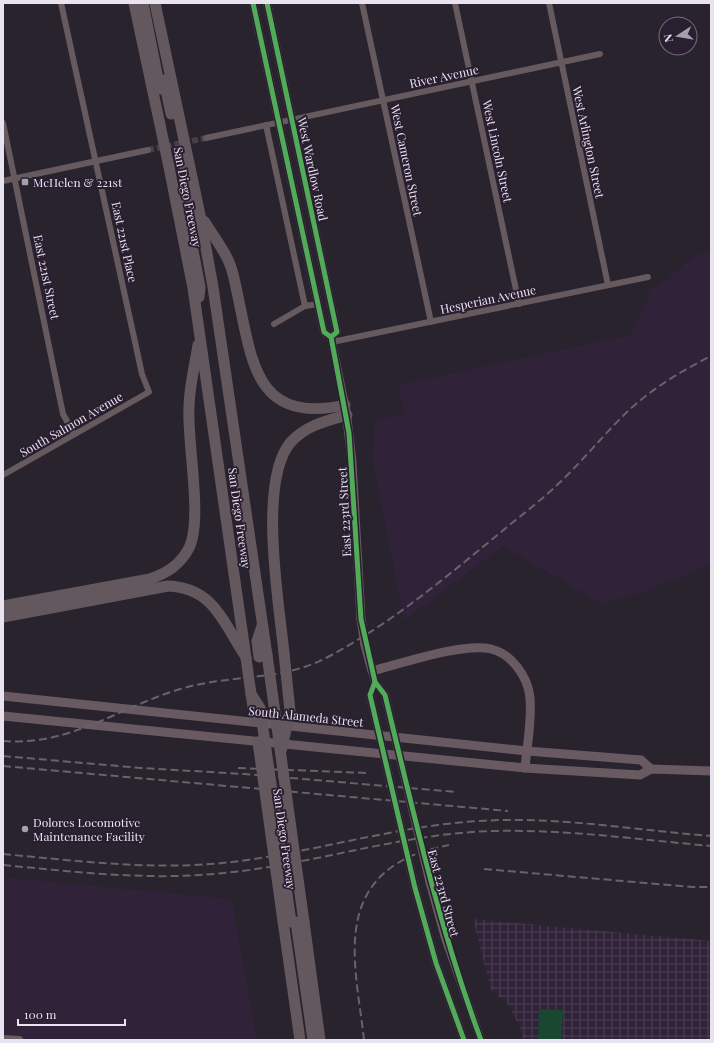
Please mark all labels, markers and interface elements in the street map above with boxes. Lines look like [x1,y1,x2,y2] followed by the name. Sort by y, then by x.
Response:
[658,16,698,56] north arrow
[660,33,676,44] text: N
[408,61,480,91] street label: River Avenue
[569,83,609,200] street label: West Arlington Street
[479,97,517,204] street label: West Lincoln Street
[387,102,427,218] street label: West Cameron Street
[294,115,332,222] street label: West Wardlow Road
[170,146,206,248] street label: San Diego Freeway
[33,174,123,190] place label: McHelen & 221st
[20,177,30,187] marker: McHelen & 221st
[109,200,141,284] street label: East 221st Place
[30,233,64,322] street label: East 221st Street
[439,281,537,317] street label: Hesperian Avenue
[16,388,126,460] street label: South Salmon Avenue
[225,466,255,570] street label: San Diego Freeway
[334,466,354,557] street label: East 223rd Street
[248,702,365,730] street label: South Alameda Street
[270,787,300,891] street label: San Diego Freeway
[33,814,145,844] place label: Dolores Locomotive Maintenance Facility
[20,824,30,834] marker: Dolores Locomotive Maintenance Facility
[425,848,464,939] street label: East 223rd Street
[18,1001,125,1027] scale bar
[24,1006,57,1022] text: 100 m

